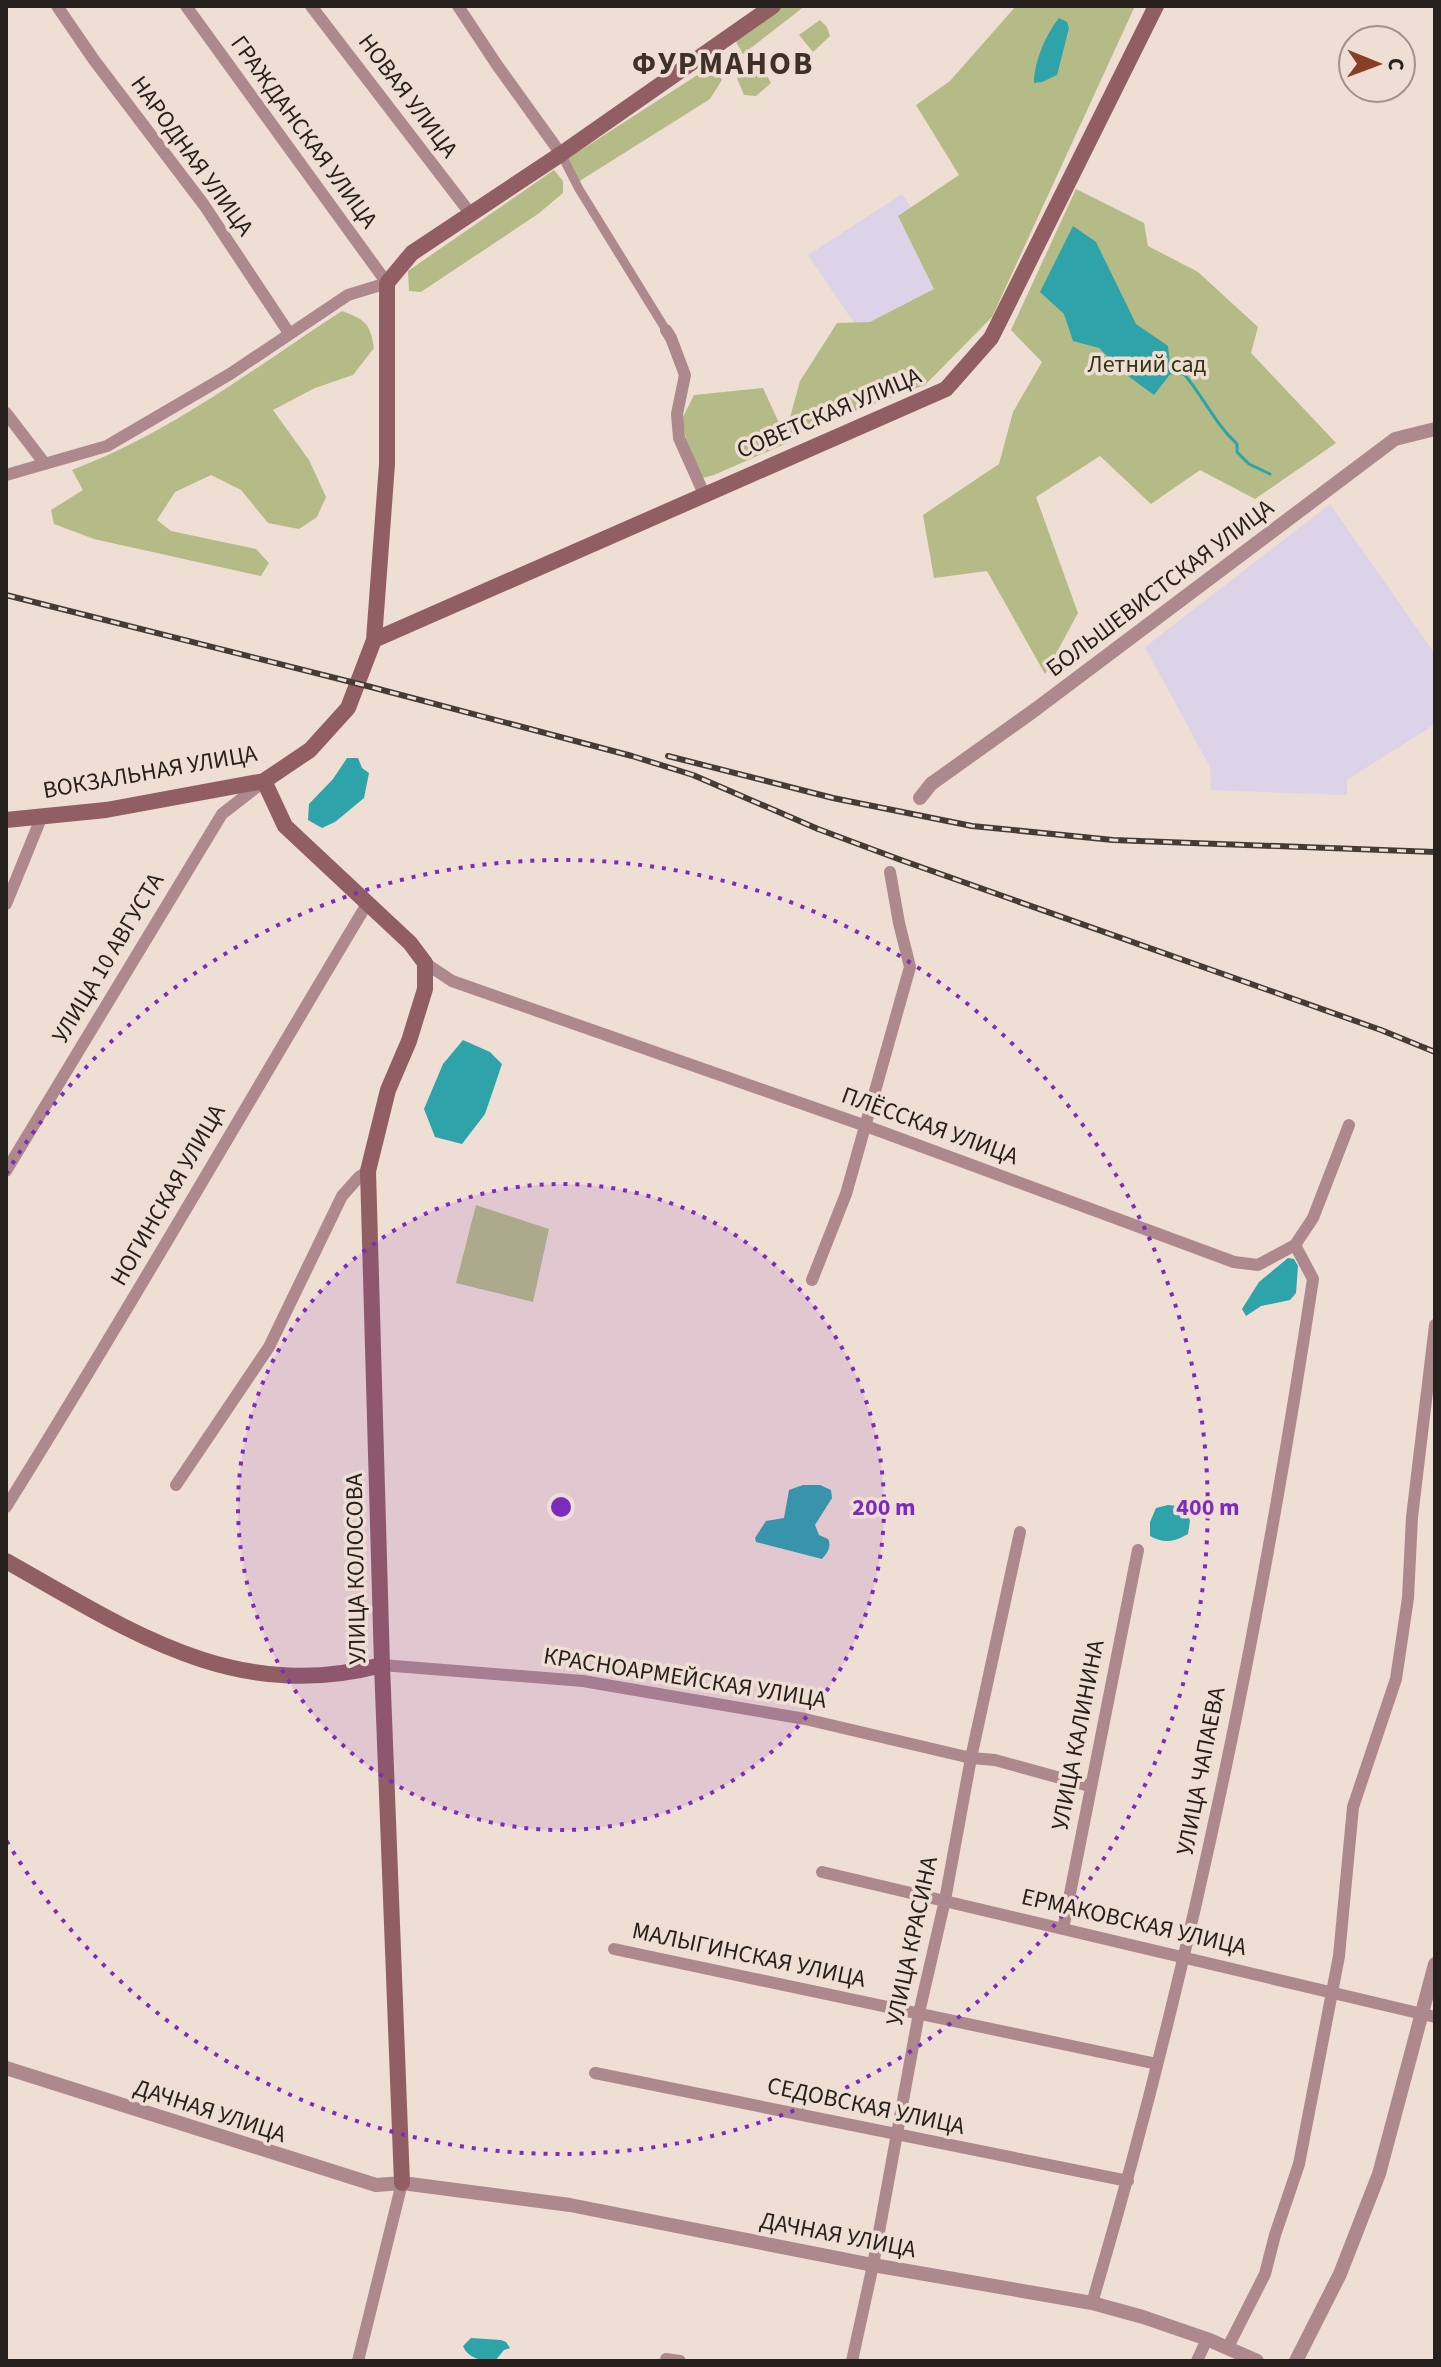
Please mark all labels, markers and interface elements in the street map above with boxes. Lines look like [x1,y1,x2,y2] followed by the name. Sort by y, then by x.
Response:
[1337,24,1417,104] north arrow
[350,26,466,166] street label: НОВАЯ УЛИЦА
[222,28,386,236] street label: ГРАЖДАНСКАЯ УЛИЦА
[632,41,814,87] district label: ФУРМАНОВ
[1380,58,1412,71] text: С
[122,69,262,243] street label: НАРОДНАЯ УЛИЦА
[1088,347,1207,382] park label: Летний сад
[731,358,927,468] street label: СОВЕТСКАЯ УЛИЦА
[1039,491,1281,685] street label: БОЛЬШЕВИСТСКАЯ УЛИЦА
[40,736,260,808] street label: ВОКЗАЛЬНАЯ УЛИЦА
[43,866,173,1050] street label: УЛИЦА 10 АВГУСТА
[837,1078,1023,1174] street label: ПЛЁССКАЯ УЛИЦА
[102,1098,234,1292] street label: НОГИНСКАЯ УЛИЦА
[337,1473,375,1665] street label: УЛИЦА КОЛОСОВА
[852,1490,916,1525] text: 200 m
[1176,1490,1240,1525] text: 400 m
[547,1493,575,1521] centre of rings
[1042,1637,1114,1833] street label: УЛИЦА КАЛИНИНА
[541,1638,829,1718] street label: КРАСНОАРМЕЙСКАЯ УЛИЦА
[1168,1684,1234,1858] street label: УЛИЦА ЧАПАЕВА
[877,1853,947,2029] street label: УЛИЦА КРАСИНА
[1018,1879,1250,1965] street label: ЕРМАКОВСКАЯ УЛИЦА
[629,1913,869,1997] street label: МАЛЫГИНСКАЯ УЛИЦА
[764,2068,968,2144] street label: СЕДОВСКАЯ УЛИЦА
[129,2070,291,2152] street label: ДАЧНАЯ УЛИЦА
[757,2203,919,2267] street label: ДАЧНАЯ УЛИЦА

